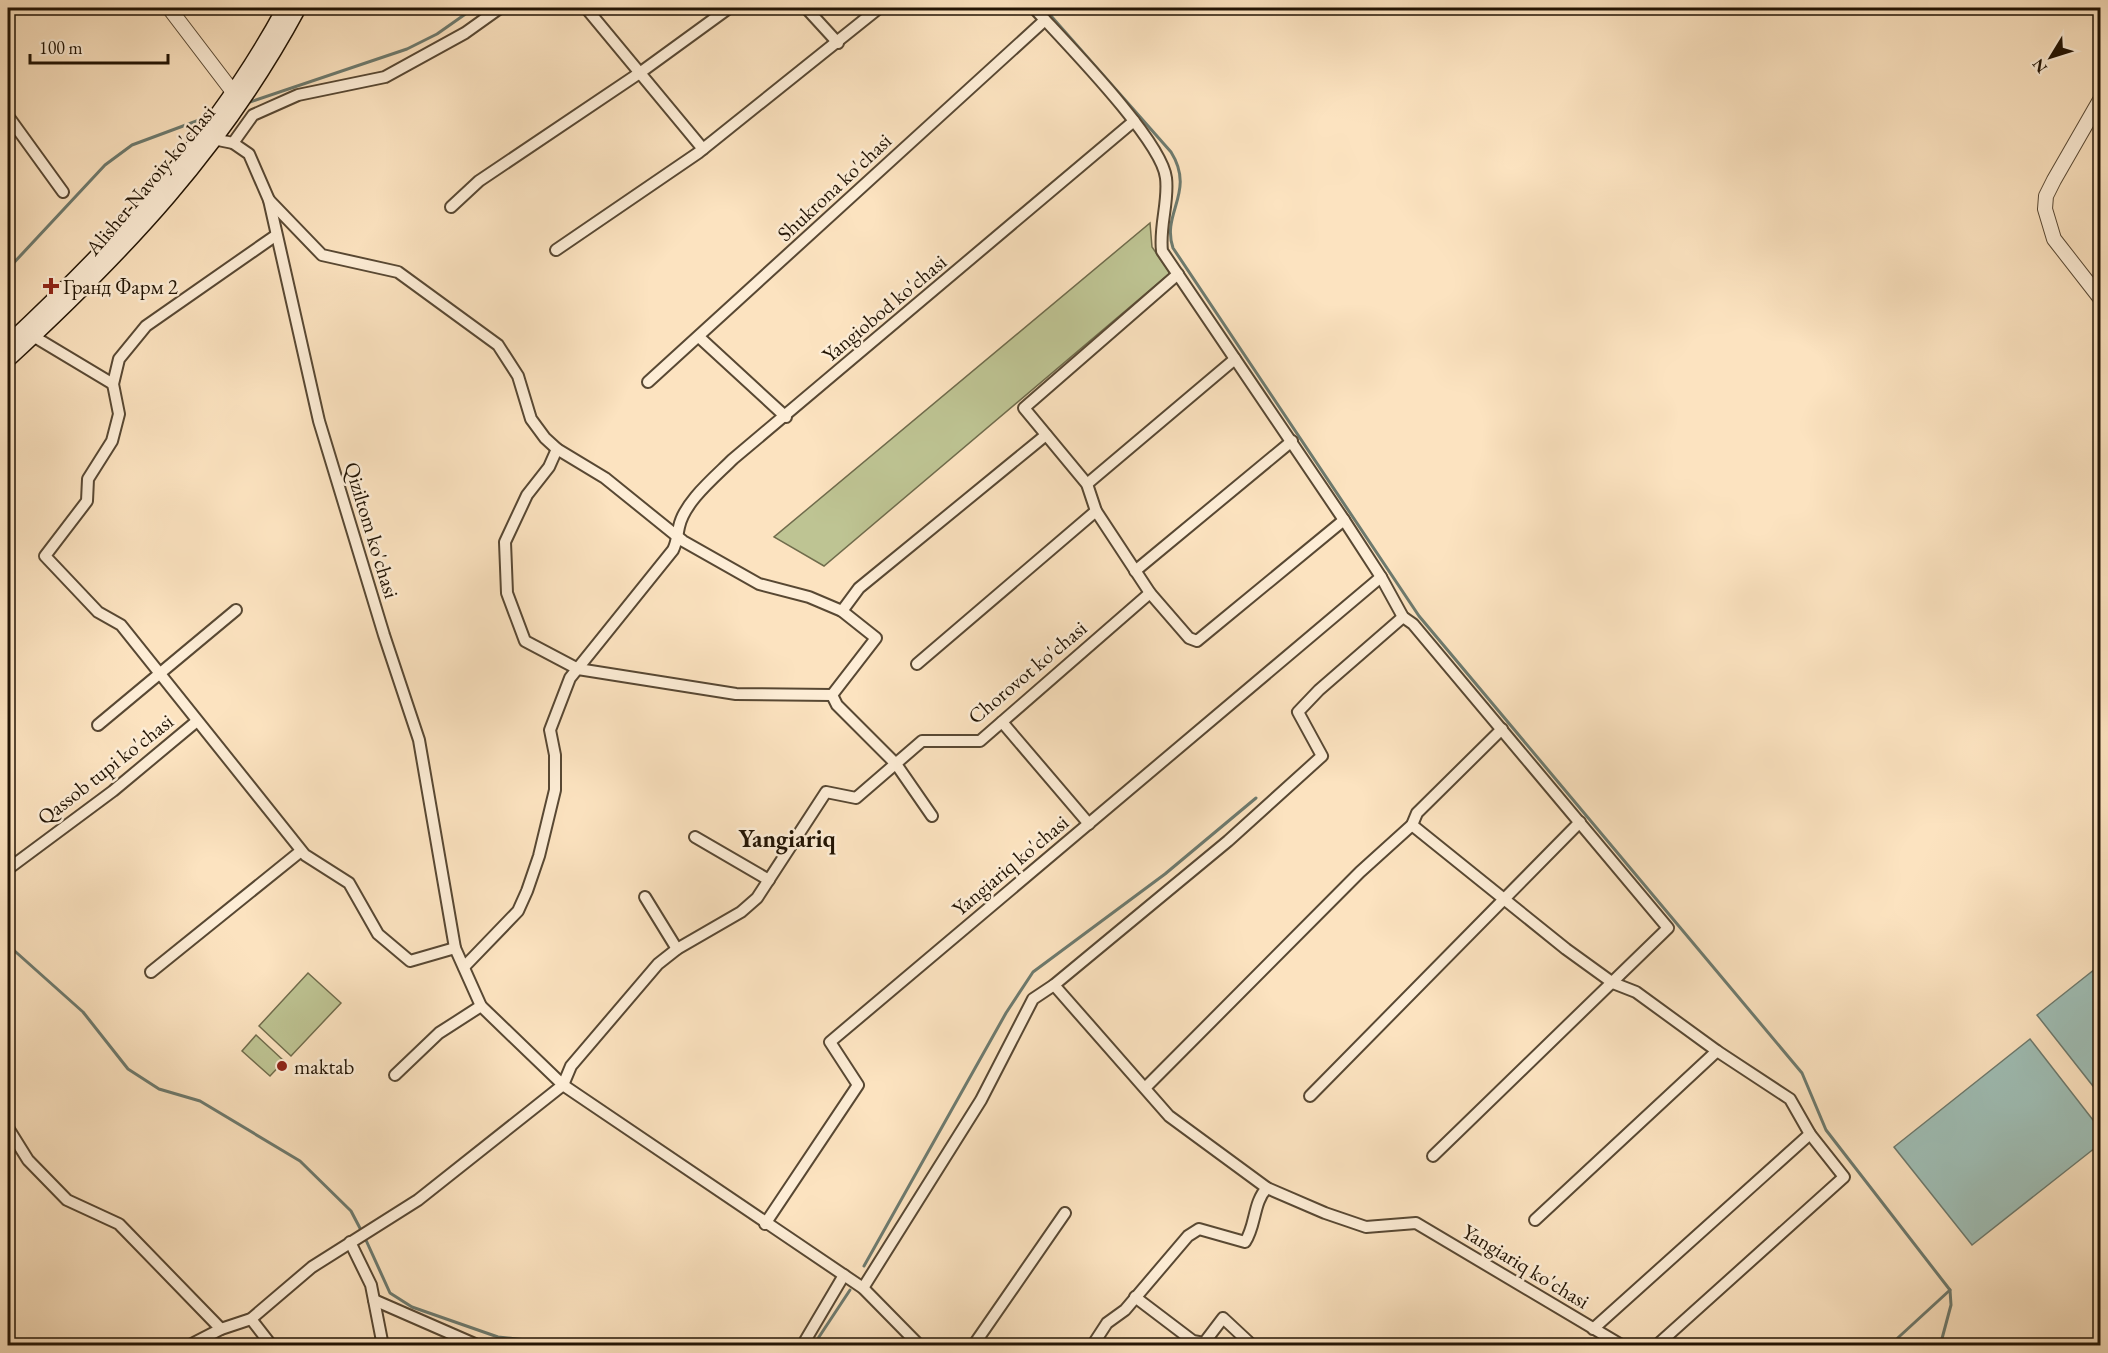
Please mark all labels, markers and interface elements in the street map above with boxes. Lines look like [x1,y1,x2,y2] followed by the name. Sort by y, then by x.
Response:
[30,27,168,65] scale bar
[2021,27,2081,87] north arrow
[39,36,83,59] text: 100 m
[2027,54,2052,77] text: N
[79,99,221,261] street label: Alisher Navoiy ko'chasi
[771,127,897,247] street label: Shukrona ko'chasi
[816,248,952,368] street label: Yangiobod ko'chasi
[63,273,178,300] place label: Гранд Фарм 2
[44,279,58,293] marker: Гранд Фарм 2
[338,459,406,602] street label: Qiziltom ko'chasi
[962,614,1092,730] street label: Chorovot ko'chasi
[32,707,179,831] street label: Qassob tupi ko'chasi
[946,809,1074,921] street label: Yangiariq ko'chasi
[738,823,836,855] district label: Yangiariq
[294,1053,355,1080] place label: maktab
[275,1059,289,1073] marker: maktab
[1457,1217,1595,1315] street label: Yangiariq ko'chasi

